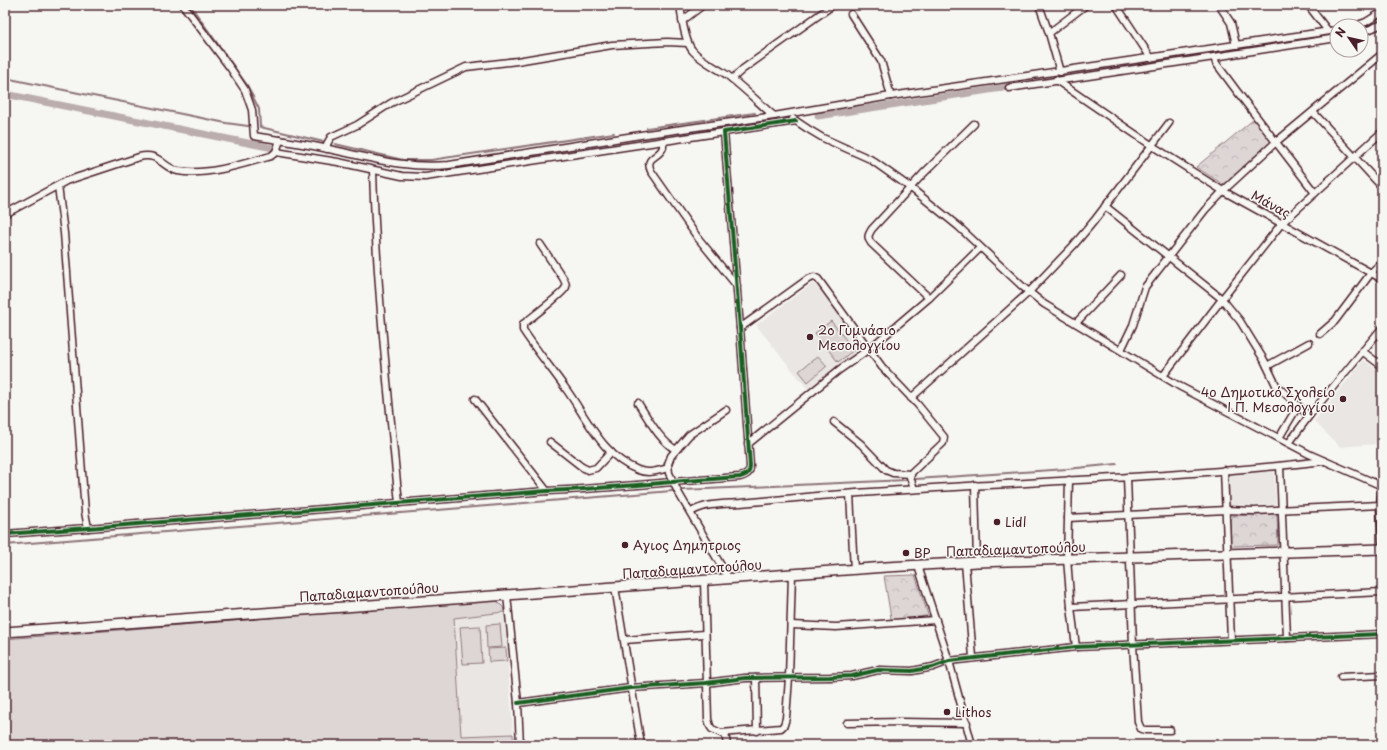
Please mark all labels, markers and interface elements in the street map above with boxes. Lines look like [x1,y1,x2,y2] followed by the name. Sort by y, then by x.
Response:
[1329,18,1369,58] north arrow
[1331,24,1350,40] text: N
[1248,185,1295,222] street label: Μάνας
[818,320,901,354] place label: 2ο Γυμνάσιο Μεσολογγίου
[805,332,815,342] marker: 2ο Γυμνάσιο Μεσολογγίου
[1201,382,1335,416] place label: 4ο Δημοτικό Σχολείο Ι.Π. Μεσολογγίου
[1338,394,1348,404] marker: 4ο Δημοτικό Σχολείο Ι.Π. Μεσολογγίου
[1005,512,1026,531] place label: Lidl
[992,517,1002,527] marker: Lidl
[633,535,741,554] place label: Αγιος Δημητριος
[946,537,1086,560] street label: Παπαδιαμαντοπούλου
[620,540,630,550] marker: Αγιος Δημητριος
[914,543,931,562] place label: BP
[901,548,911,558] marker: BP
[622,554,762,583] street label: Παπαδιαμαντοπούλου
[299,577,439,606] street label: Παπαδιαμαντοπούλου
[955,702,991,721] place label: Lithos
[942,707,952,717] marker: Lithos

